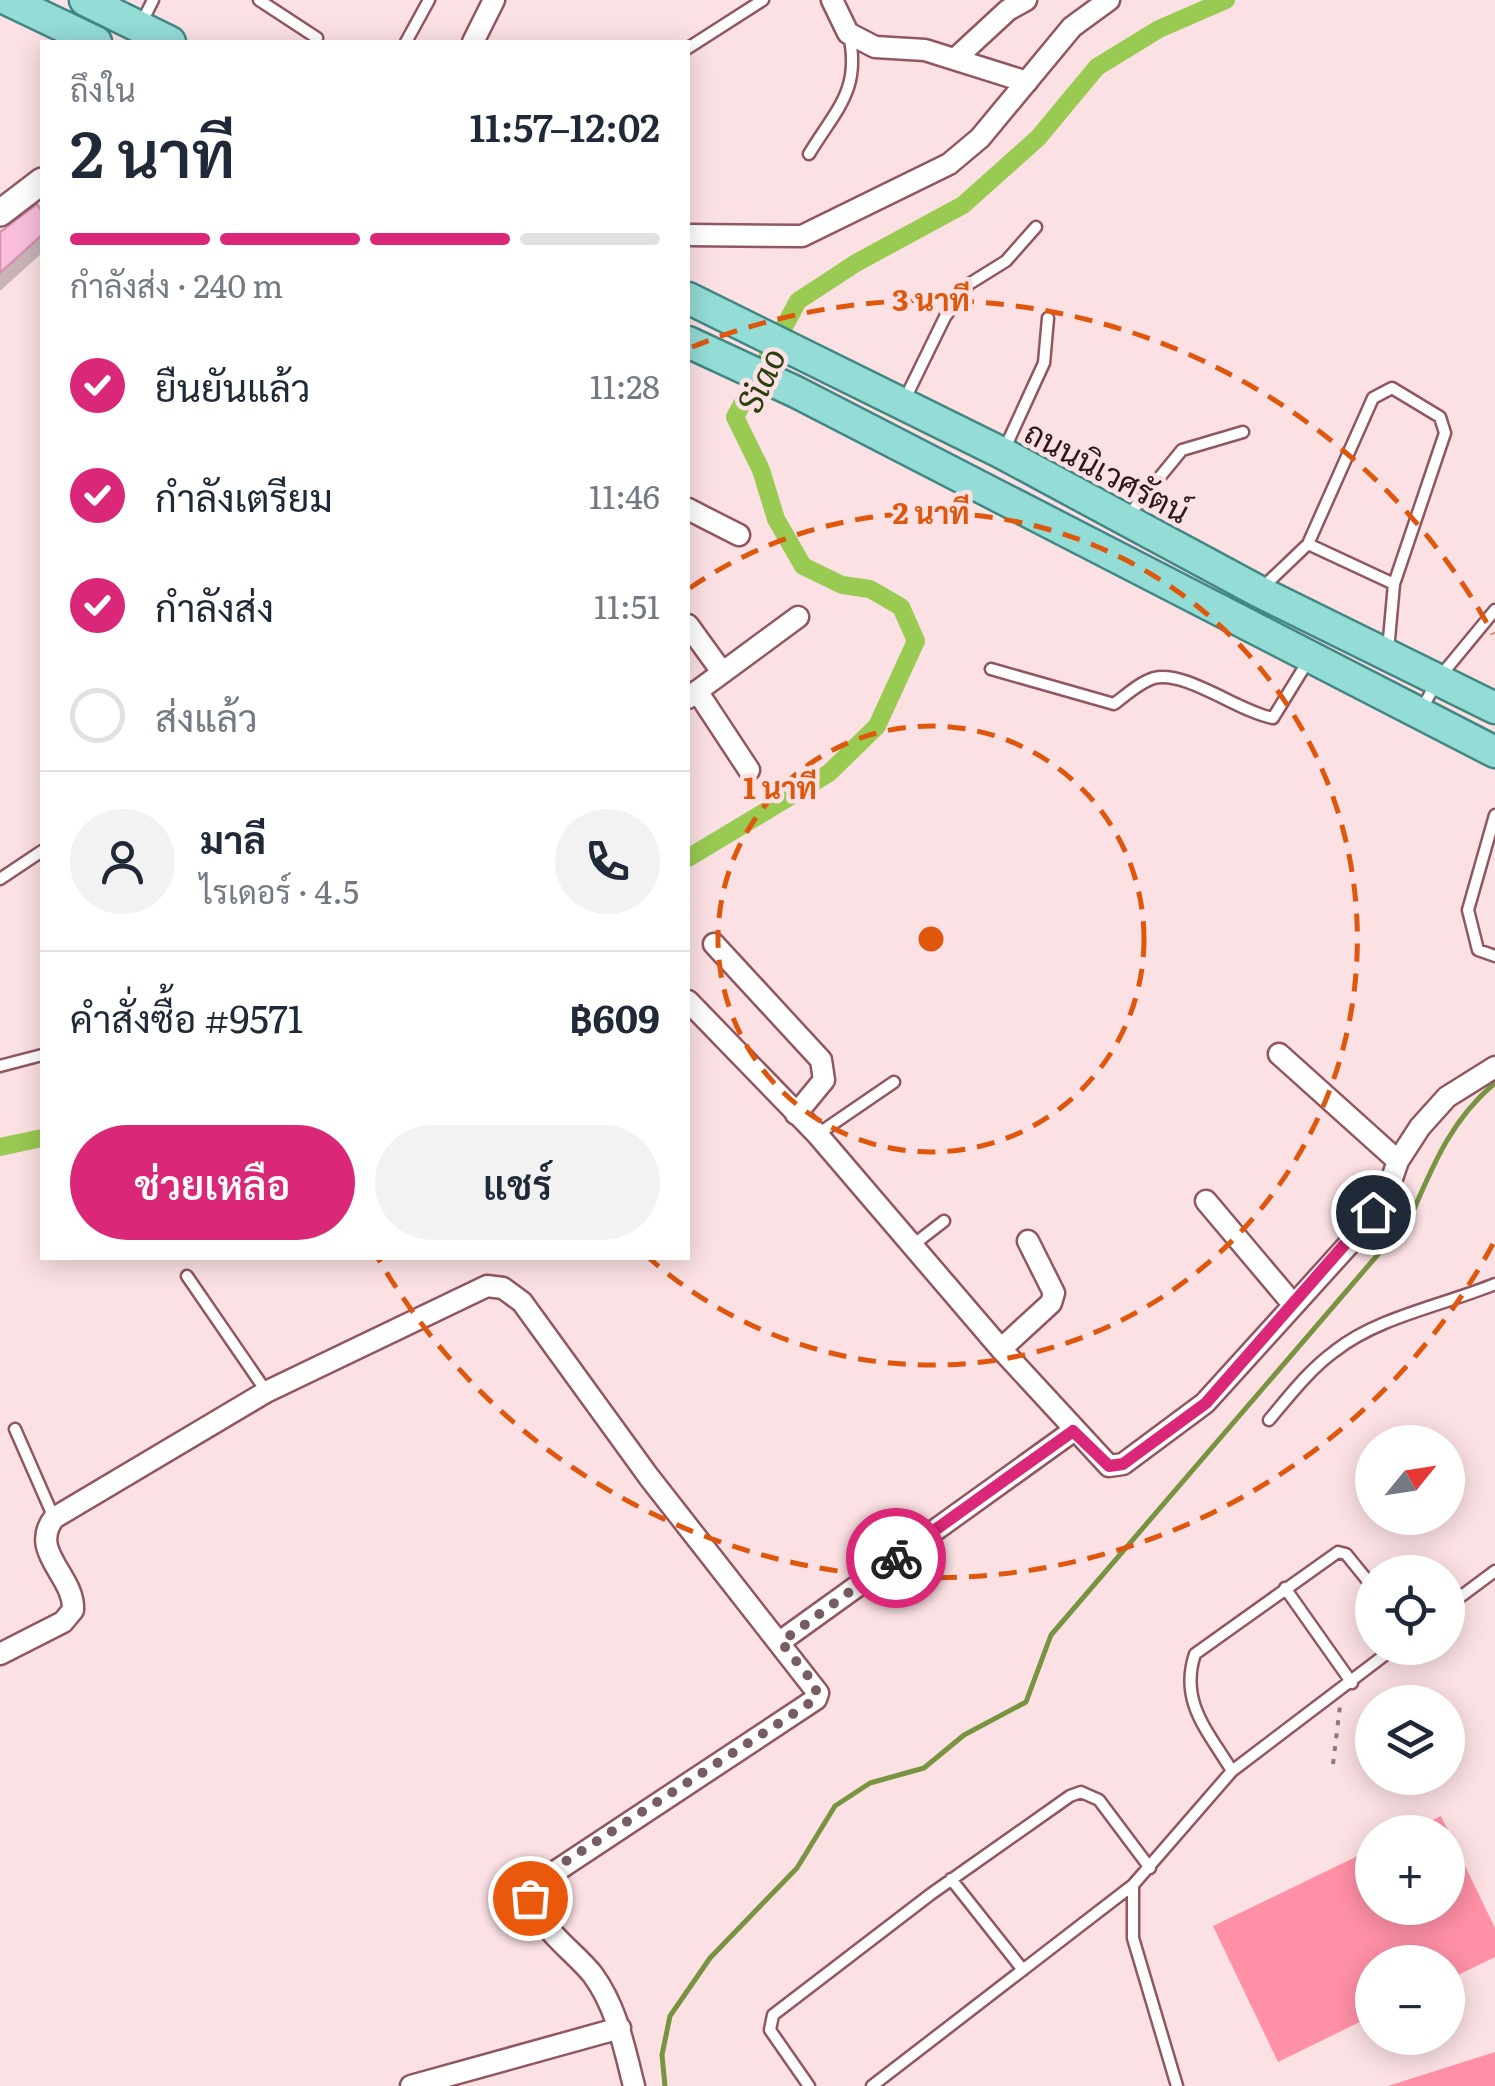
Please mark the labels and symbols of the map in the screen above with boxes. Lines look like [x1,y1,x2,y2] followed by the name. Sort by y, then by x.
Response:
[892,276,970,320] text: 3 นาที
[721,338,797,420] water label: Siao
[1017,406,1199,534] street label: ถนนนิเวศรัตน์
[892,489,970,533] text: 2 นาที
[743,764,817,808] text: 1 นาที
[913,921,949,957] centre of rings
[1331,1170,1416,1255] pin
[1355,1425,1465,1535] north arrow
[846,1508,946,1608] courier
[488,1856,573,1941] pin

